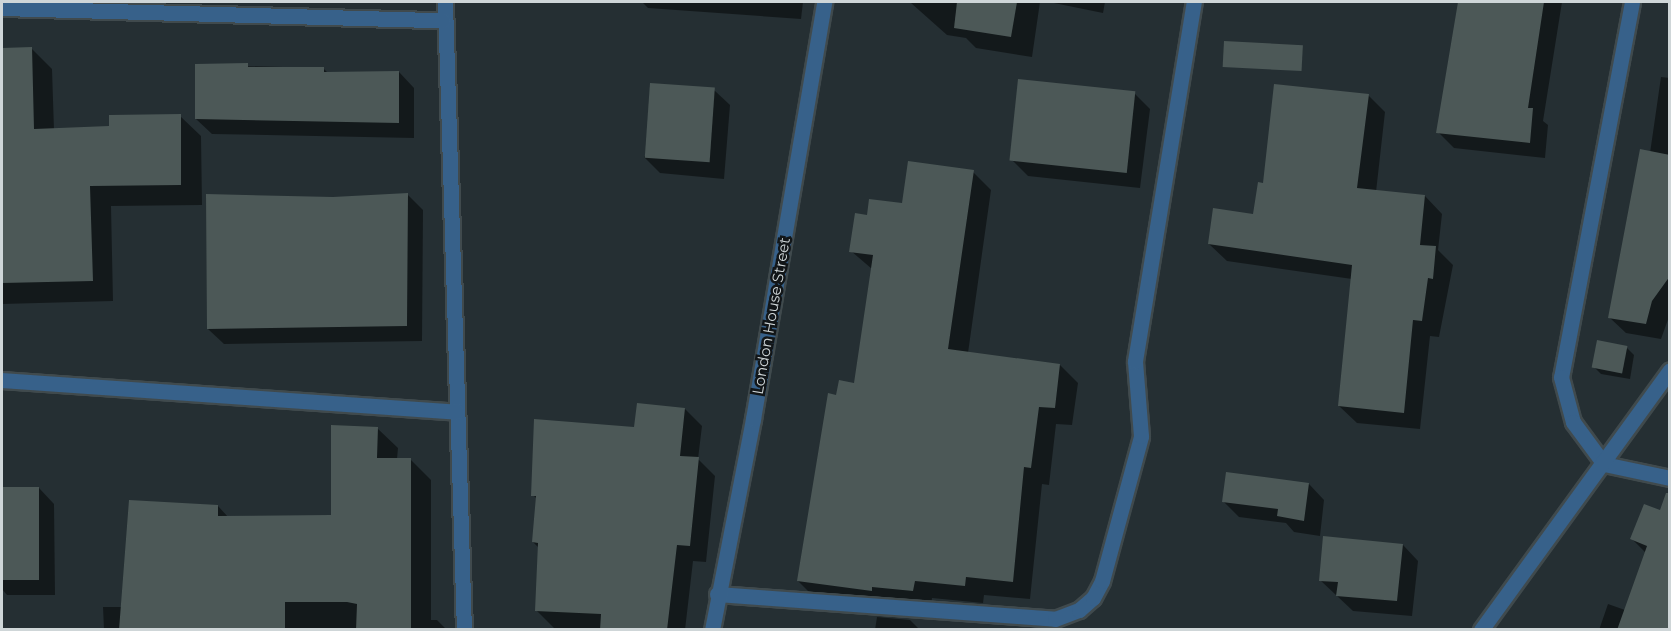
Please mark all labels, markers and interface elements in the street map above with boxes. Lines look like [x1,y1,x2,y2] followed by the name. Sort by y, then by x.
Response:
[748,236,794,396] street label: London House Street

